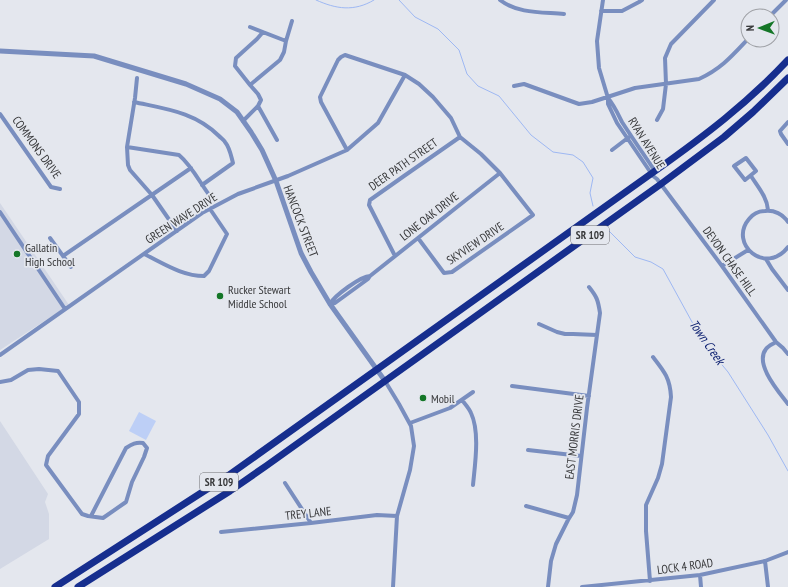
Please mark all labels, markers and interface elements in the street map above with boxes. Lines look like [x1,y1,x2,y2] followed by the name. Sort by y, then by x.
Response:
[740,8,780,48] north arrow
[743,25,757,31] text: N
[9,113,65,181] street label: COMMONS DRIVE
[625,114,669,172] street label: RYAN AVENUE
[366,134,441,193] street label: DEER PATH STREET
[280,183,322,260] street label: HANCOCK STREET
[396,188,462,244] street label: LONE OAK DRIVE
[142,189,220,247] street label: GREEN WAVE DRIVE
[444,218,506,268] street label: SKYVIEW DRIVE
[700,223,760,299] street label: DEVON CHASE HILL
[571,226,609,244] road number: SR 109
[25,240,75,269] place label: Gallatin High School
[12,249,22,259] marker: Gallatin High School
[228,282,291,311] place label: Rucker Stewart Middle School
[215,291,225,301] marker: Rucker Stewart Middle School
[685,316,730,369] water label: Town Creek
[431,391,455,406] place label: Mobil
[418,393,428,403] marker: Mobil
[561,394,587,480] street label: EAST MORRIS DRIVE
[200,473,238,491] road number: SR 109
[284,503,332,523] street label: TREY LANE
[656,555,714,577] street label: LOCK 4 ROAD

